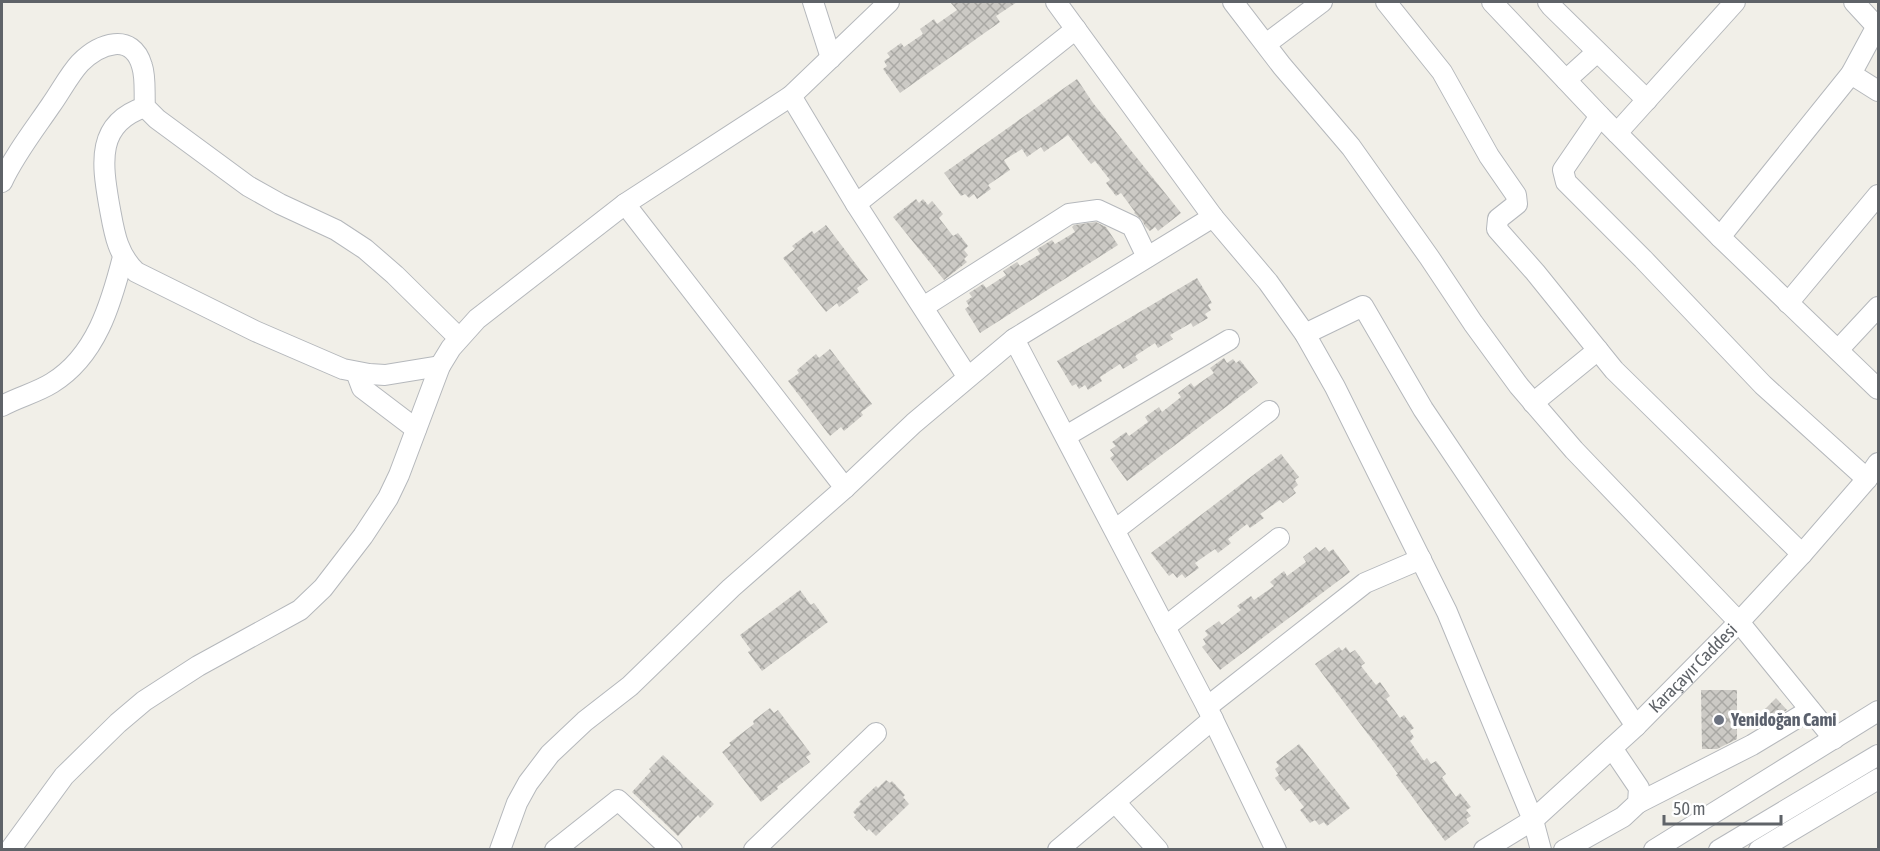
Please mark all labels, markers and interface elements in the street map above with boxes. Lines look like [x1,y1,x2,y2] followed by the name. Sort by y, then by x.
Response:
[1644,619,1741,717] street label: Karaçayır Caddesi
[1730,709,1836,730] place label: Yenidoğan Cami
[1712,713,1726,727] marker: Yenidoğan Cami
[1664,788,1781,826] scale bar
[1673,798,1705,819] text: 50 m

